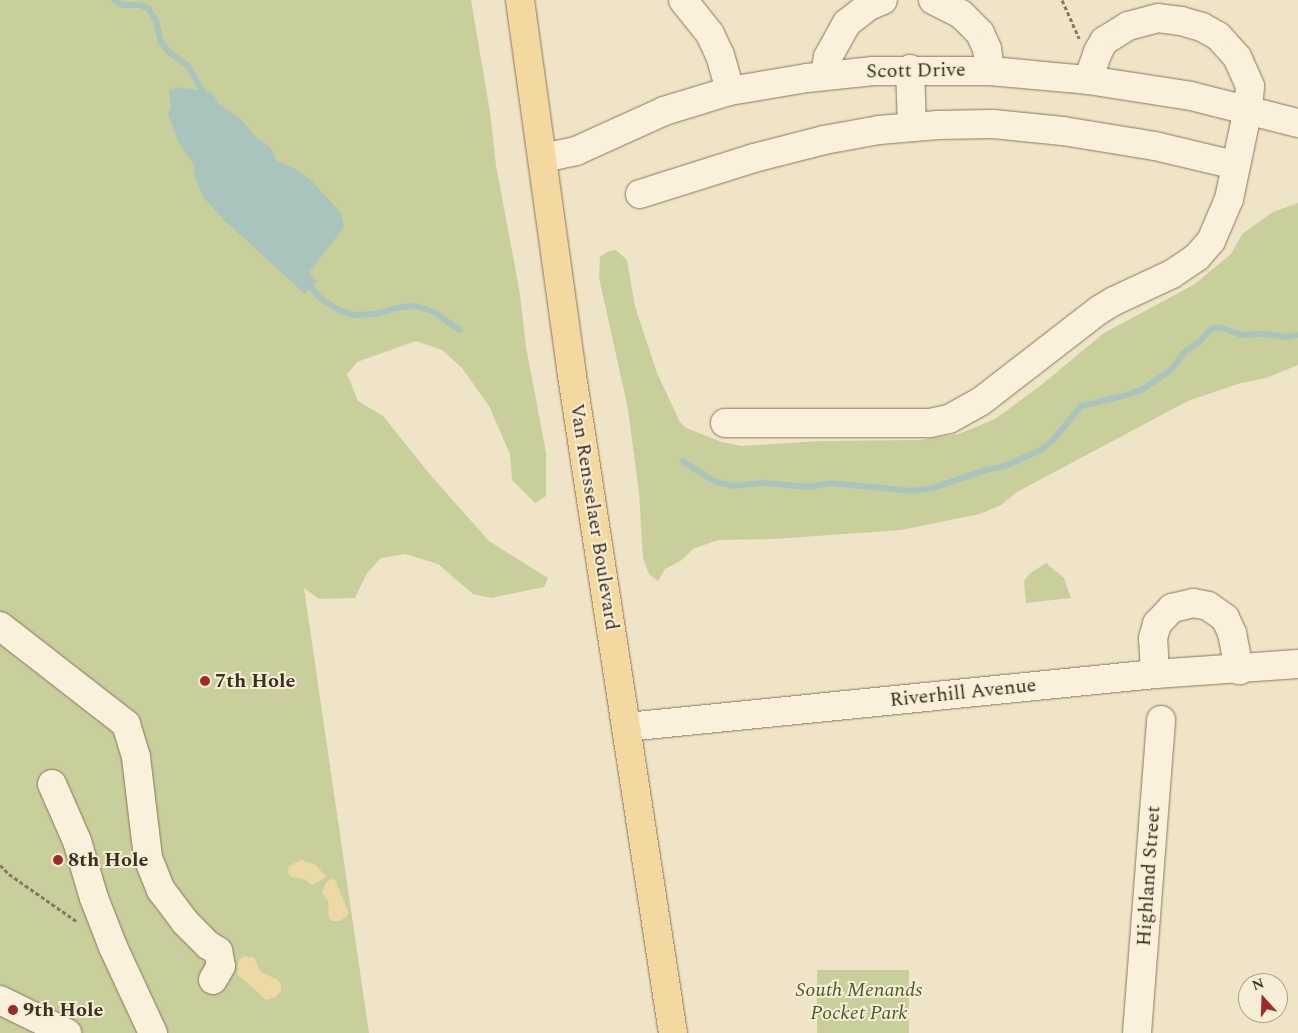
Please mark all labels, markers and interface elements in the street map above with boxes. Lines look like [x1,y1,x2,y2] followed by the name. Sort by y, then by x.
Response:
[866,58,966,84] street label: Scott Drive
[564,402,624,632] street label: Van Rensselaer Boulevard
[215,669,295,693] place label: 7th Hole
[889,673,1037,713] street label: Riverhill Avenue
[199,675,211,687] marker: 7th Hole
[1132,805,1166,947] street label: Highland Street
[68,848,148,872] place label: 8th Hole
[52,854,64,866] marker: 8th Hole
[1238,973,1288,1023] north arrow
[1249,973,1267,996] text: N
[796,978,922,1025] park label: South Menands Pocket Park
[23,998,103,1022] place label: 9th Hole
[7,1004,19,1016] marker: 9th Hole

